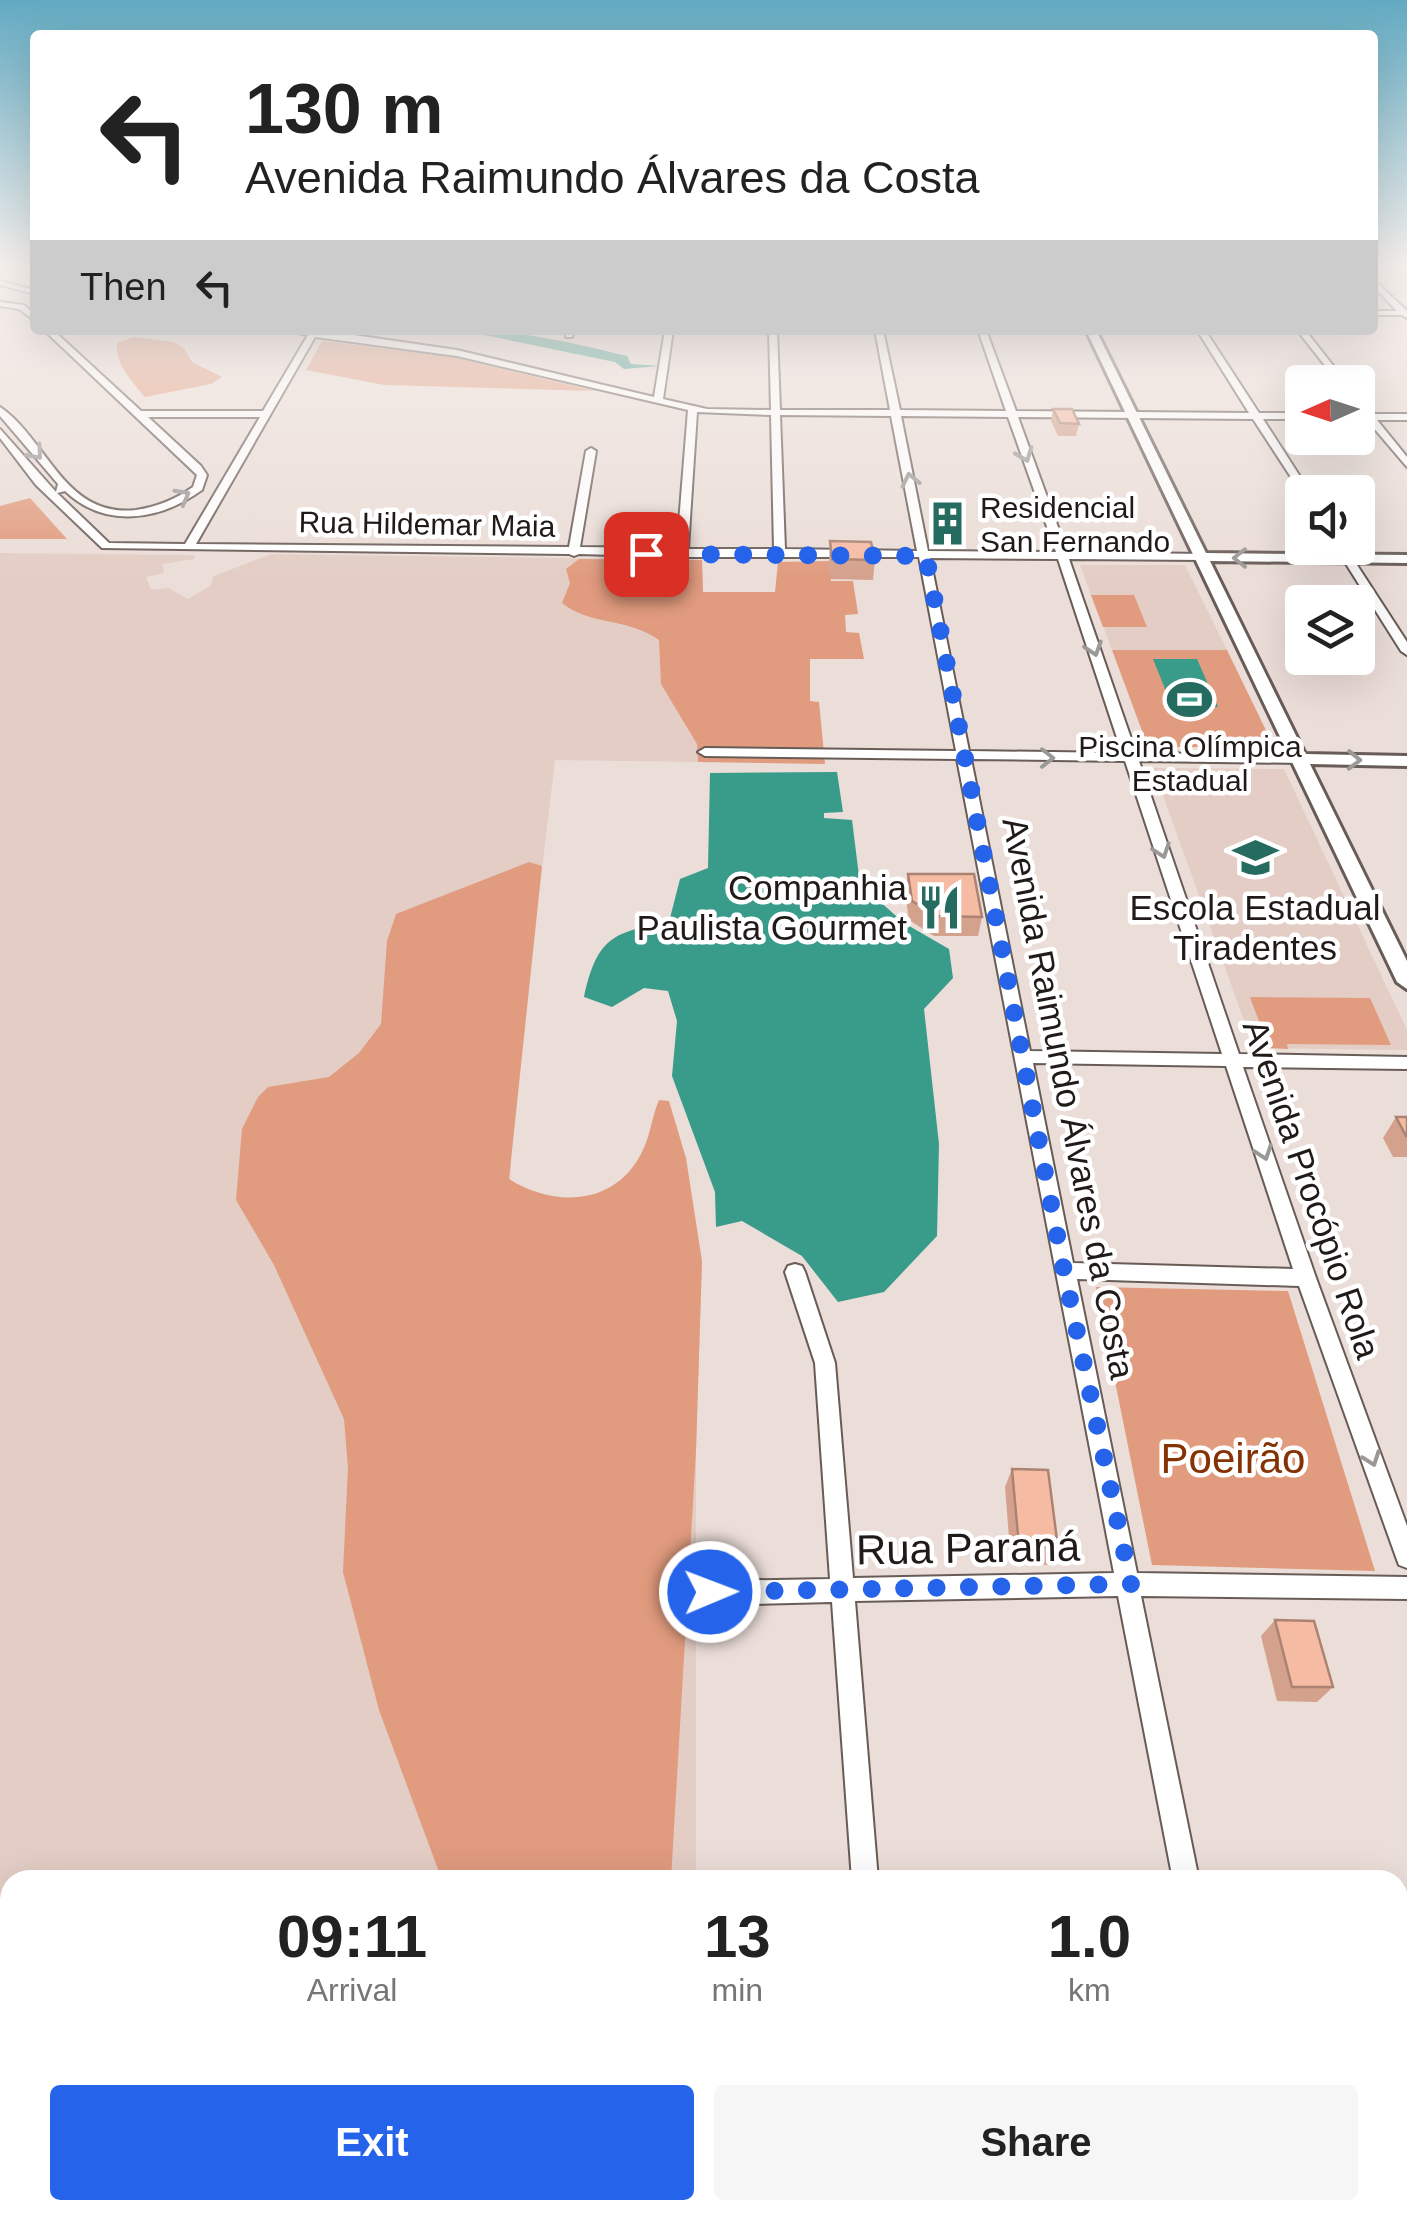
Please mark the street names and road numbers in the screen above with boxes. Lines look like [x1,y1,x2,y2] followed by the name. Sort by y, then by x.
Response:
[298,505,556,543] street label: Rua Hildemar Maia
[995,814,1143,1383] street label: Avenida Raimundo Álvares da Costa
[1236,1015,1388,1364] street label: Avenida Procópio Rola
[856,1523,1081,1573] street label: Rua Paraná

